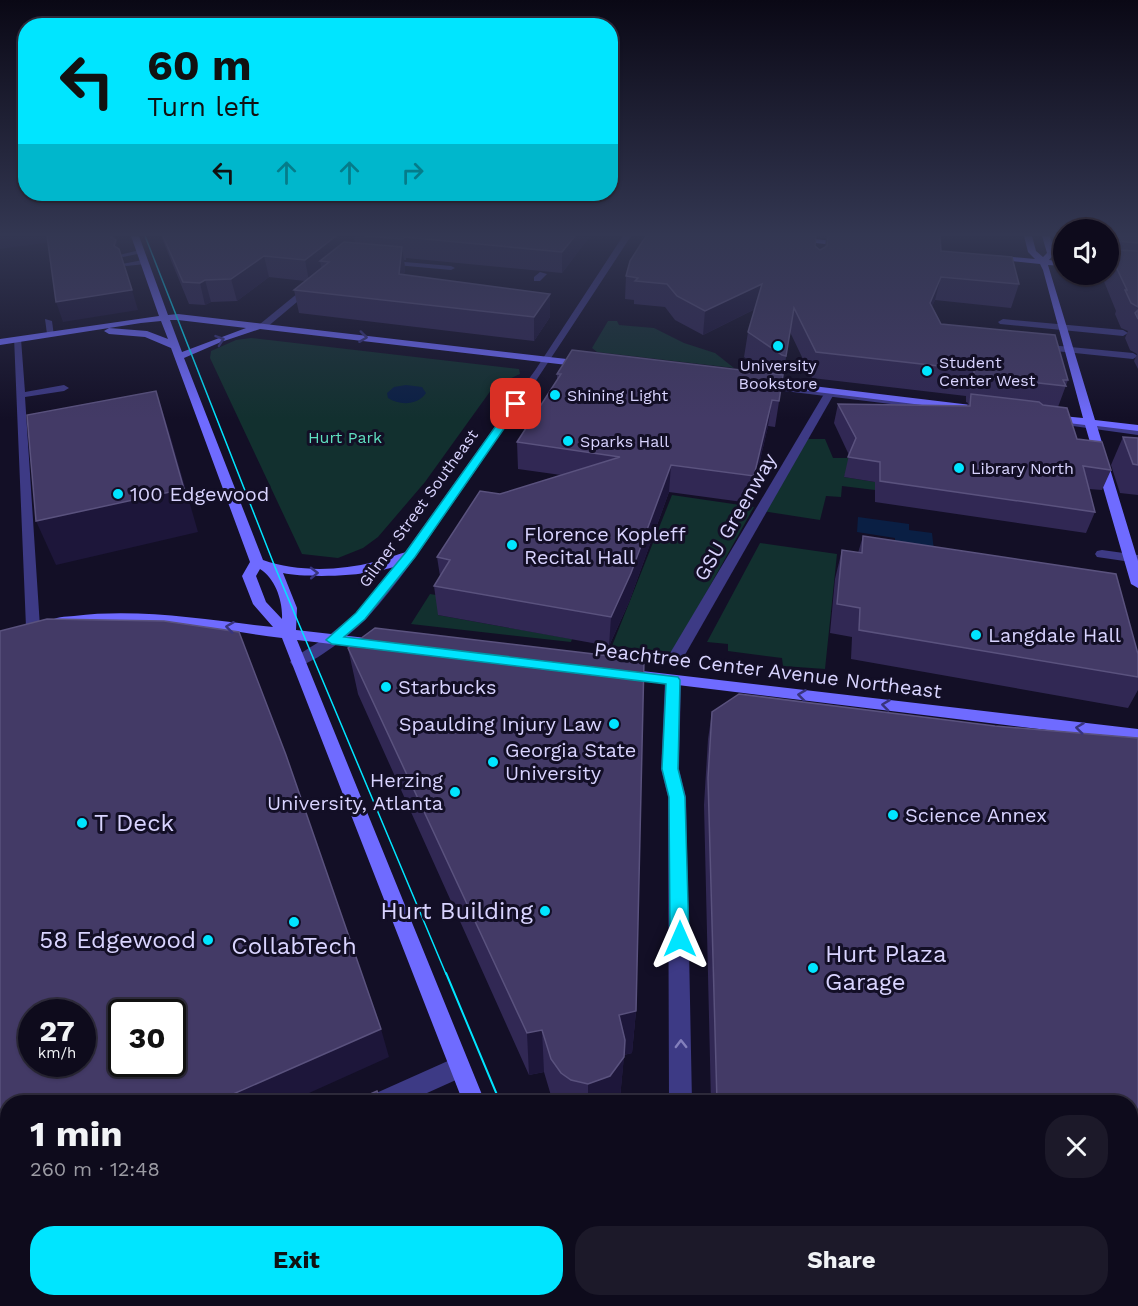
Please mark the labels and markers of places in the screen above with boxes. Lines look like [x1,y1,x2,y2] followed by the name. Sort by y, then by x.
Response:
[771,339,785,353] marker: University Bookstore
[939,353,1036,390] place label: Student Center West
[739,356,817,393] place label: University Bookstore
[920,364,934,378] marker: Student Center West
[490,378,541,429] pin
[567,386,669,405] place label: Shining Light
[548,388,562,402] marker: Shining Light
[580,432,669,451] place label: Sparks Hall
[561,434,575,448] marker: Sparks Hall
[971,459,1074,478] place label: Library North
[952,461,966,475] marker: Library North
[130,482,269,506] place label: 100 Edgewood
[111,487,125,501] marker: 100 Edgewood
[524,522,686,569] place label: Florence Kopleff Recital Hall
[505,538,519,552] marker: Florence Kopleff Recital Hall
[988,623,1121,647] place label: Langdale Hall
[969,628,983,642] marker: Langdale Hall
[398,675,496,699] place label: Starbucks
[379,680,393,694] marker: Starbucks
[399,712,602,736] place label: Spaulding Injury Law
[607,717,621,731] marker: Spaulding Injury Law
[505,738,636,785] place label: Georgia State University
[486,755,500,769] marker: Georgia State University
[267,768,443,815] place label: Herzing University, Atlanta
[448,785,462,799] marker: Herzing University, Atlanta
[905,803,1047,827] place label: Science Annex
[886,808,900,822] marker: Science Annex
[94,809,175,837] place label: T Deck
[75,816,89,830] marker: T Deck
[380,897,533,925] place label: Hurt Building
[538,904,552,918] marker: Hurt Building
[287,915,301,929] marker: CollabTech
[39,926,196,954] place label: 58 Edgewood
[231,932,357,960] place label: CollabTech
[201,933,215,947] marker: 58 Edgewood
[825,940,947,996] place label: Hurt Plaza Garage
[806,961,820,975] marker: Hurt Plaza Garage

